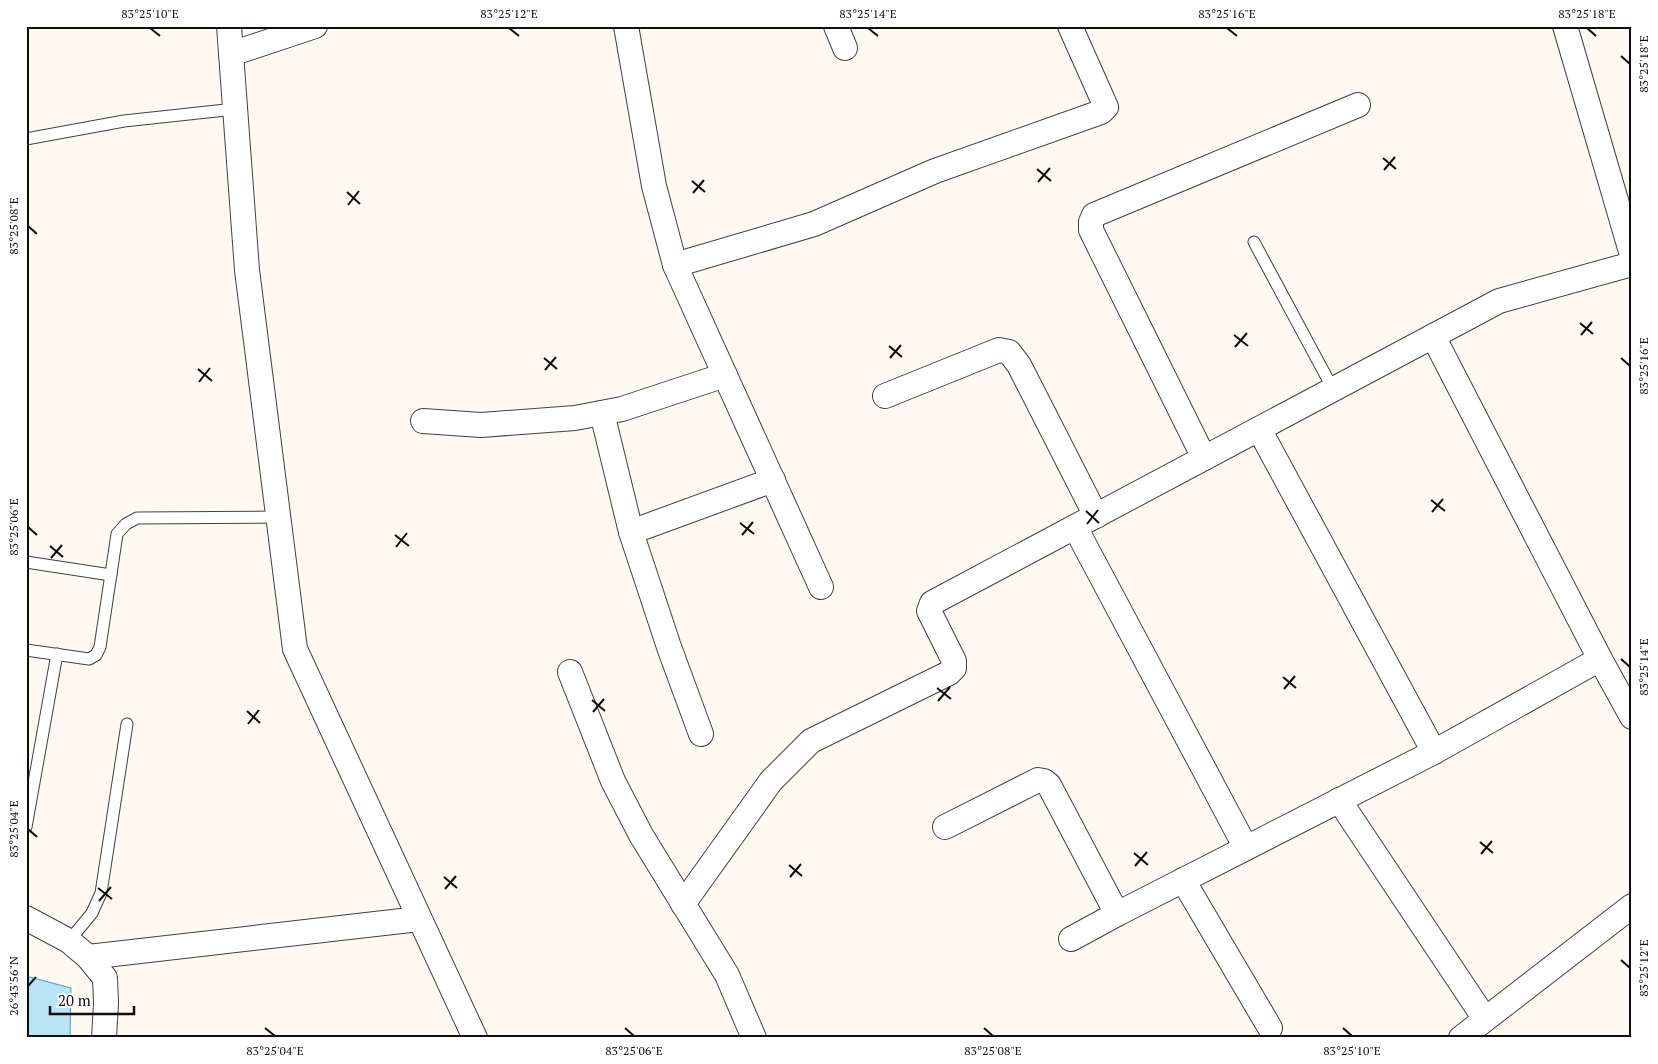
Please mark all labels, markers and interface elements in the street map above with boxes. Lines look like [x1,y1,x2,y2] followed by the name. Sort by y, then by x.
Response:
[121,6,179,21] text: 83°25'10"E
[480,6,538,21] text: 83°25'12"E
[839,6,897,21] text: 83°25'14"E
[1198,6,1256,21] text: 83°25'16"E
[1558,6,1616,21] text: 83°25'18"E
[1636,35,1651,93] text: 83°25'18"E
[6,197,21,255] text: 83°25'08"E
[1636,337,1651,395] text: 83°25'16"E
[6,498,21,556] text: 83°25'06"E
[1636,638,1651,696] text: 83°25'14"E
[6,800,21,858] text: 83°25'04"E
[1636,939,1651,997] text: 83°25'12"E
[6,956,21,1016] text: 26°43'56"N
[50,984,134,1016] scale bar
[58,990,91,1010] text: 20 m
[246,1043,304,1058] text: 83°25'04"E
[605,1043,663,1058] text: 83°25'06"E
[964,1043,1022,1058] text: 83°25'08"E
[1323,1043,1381,1058] text: 83°25'10"E

